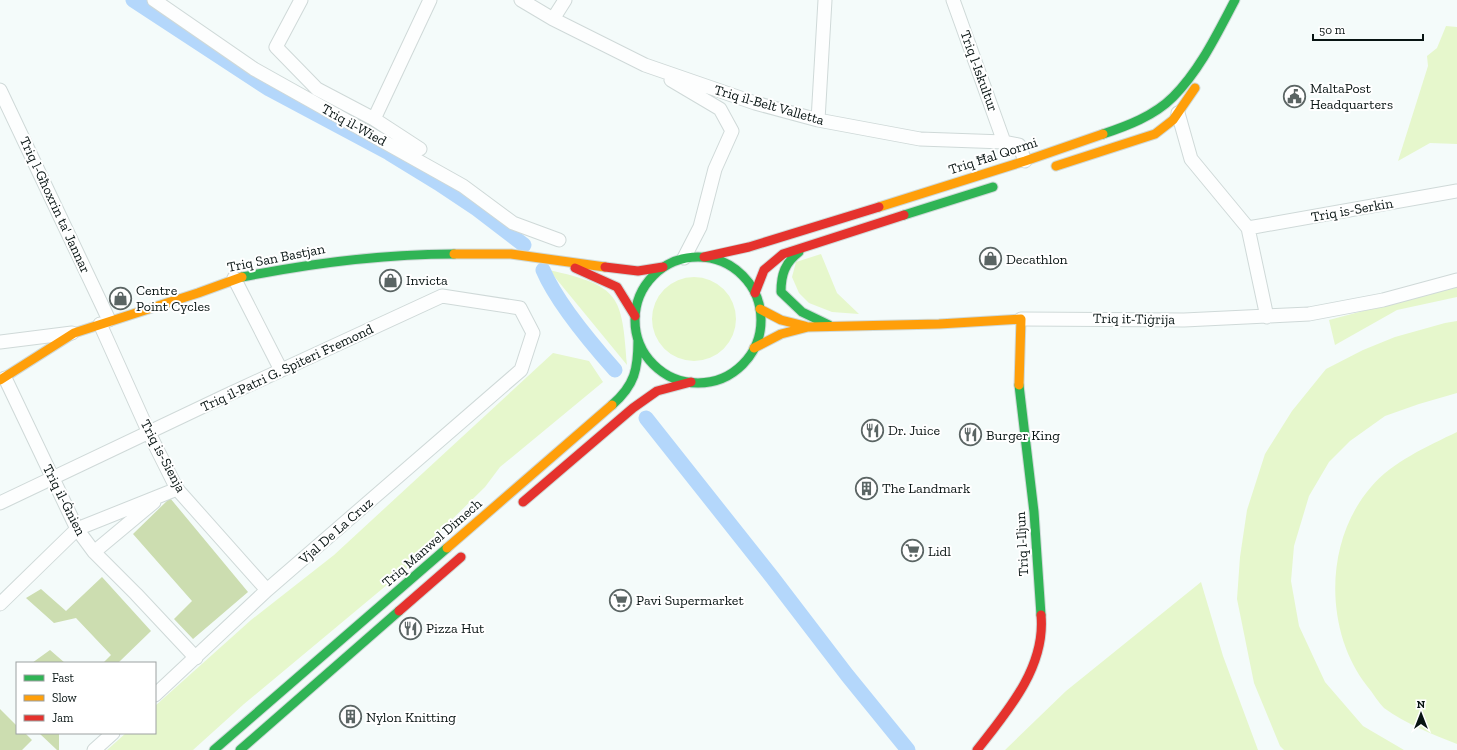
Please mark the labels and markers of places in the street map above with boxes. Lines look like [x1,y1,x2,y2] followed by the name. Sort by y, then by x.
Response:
[1310,80,1393,113] place label: MaltaPost Headquarters
[1281,83,1307,109] public building icon: MaltaPost Headquarters
[978,246,1004,272] shop icon: Decathlon
[1006,251,1068,268] place label: Decathlon
[378,267,404,293] shop icon: Invicta
[406,272,448,289] place label: Invicta
[136,282,210,315] place label: Centre Point Cycles
[107,285,133,311] shop icon: Centre Point Cycles
[860,417,886,443] restaurant icon: Dr. Juice
[888,422,940,439] place label: Dr. Juice
[957,422,983,448] restaurant icon: Burger King
[986,427,1060,444] place label: Burger King
[854,475,880,501] building icon: The Landmark
[882,480,971,497] place label: The Landmark
[899,538,925,564] supermarket icon: Lidl
[928,543,951,560] place label: Lidl
[607,587,633,613] supermarket icon: Pavi Supermarket
[636,592,744,609] place label: Pavi Supermarket
[398,615,424,641] restaurant icon: Pizza Hut
[426,620,485,637] place label: Pizza Hut
[337,704,363,730] building icon: Nylon Knitting
[366,709,456,726] place label: Nylon Knitting

